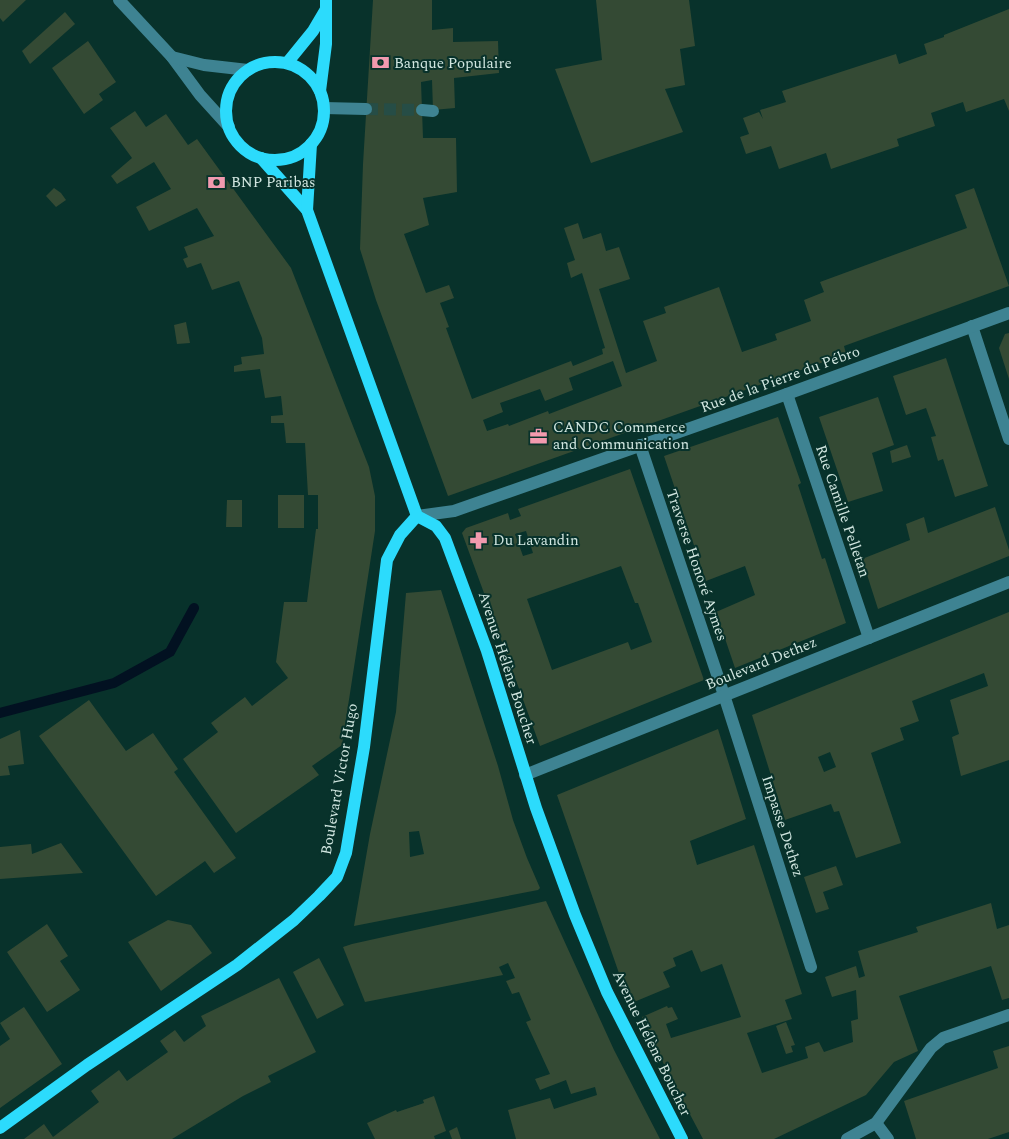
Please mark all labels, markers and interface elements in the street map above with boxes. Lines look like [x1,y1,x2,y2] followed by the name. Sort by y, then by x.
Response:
[394,52,512,75] place label: Banque Populaire
[370,53,390,73] bank icon: Banque Populaire
[231,171,316,194] place label: BNP Paribas
[207,172,227,192] bank icon: BNP Paribas
[697,340,863,419] street label: Rue de la Pierre du Pébro
[553,416,689,456] place label: CANDC Commerce and Communication
[529,426,549,446] office icon: CANDC Commerce and Communication
[809,442,876,581] street label: Rue Camille Pelletan
[660,486,733,644] street label: Traverse Honoré Aymes
[493,529,579,552] place label: Du Lavandin
[469,530,489,550] pharmacy icon: Du Lavandin
[472,589,543,748] street label: Avenue Hélène Boucher
[702,631,820,696] street label: Boulevard Dethez
[315,701,364,857] street label: Boulevard Victor Hugo
[755,772,810,880] street label: Impasse Dethez
[606,966,697,1120] street label: Avenue Hélène Boucher

